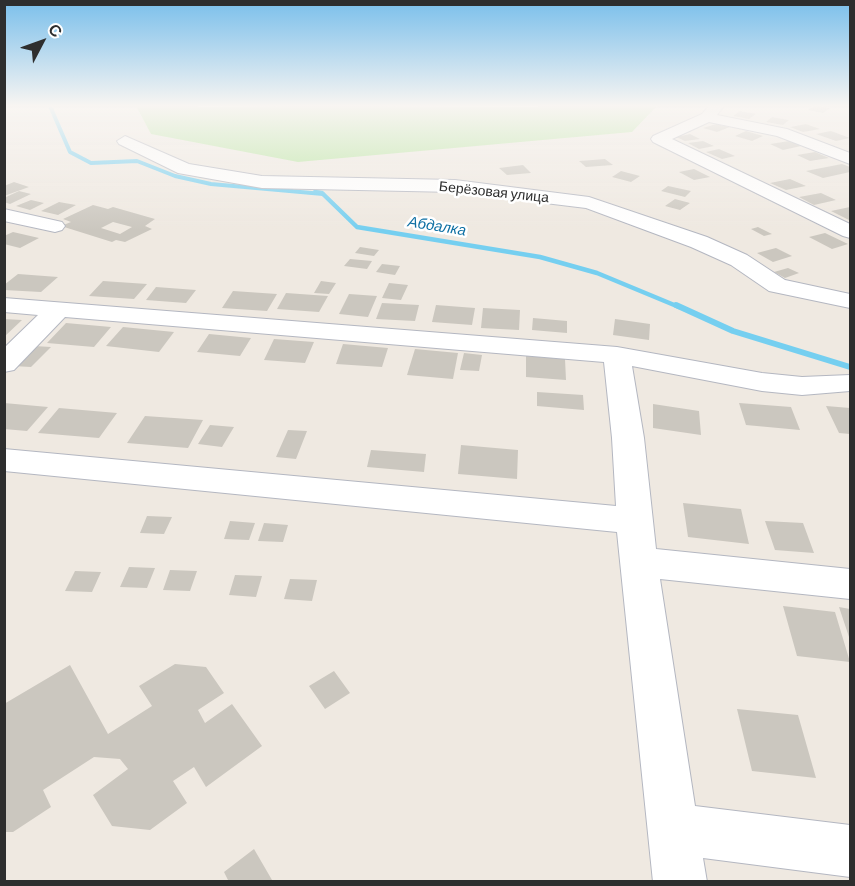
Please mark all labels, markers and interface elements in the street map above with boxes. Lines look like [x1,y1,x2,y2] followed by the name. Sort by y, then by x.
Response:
[12,12,72,72] north arrow
[45,19,67,40] text: С
[438,178,550,206] street label: Берёзовая улица
[407,213,467,239] water label: Абдалка

